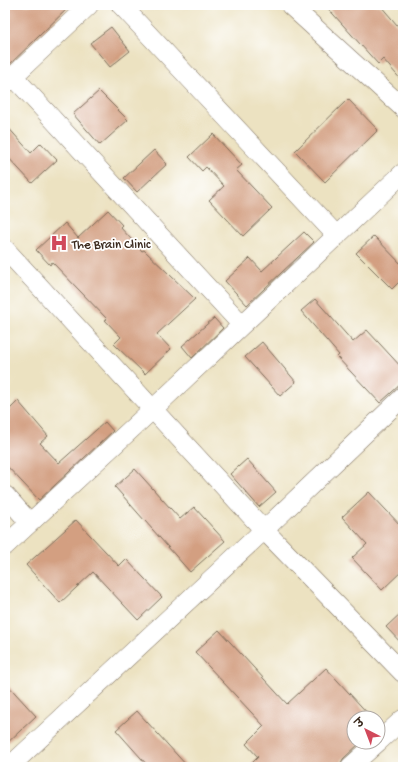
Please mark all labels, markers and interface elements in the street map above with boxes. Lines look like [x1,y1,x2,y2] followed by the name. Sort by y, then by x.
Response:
[49,233,69,253] hospital icon: The Brain Clinic
[71,238,151,253] place label: The Brain Clinic
[346,710,386,750] north arrow
[352,715,369,732] text: उ

